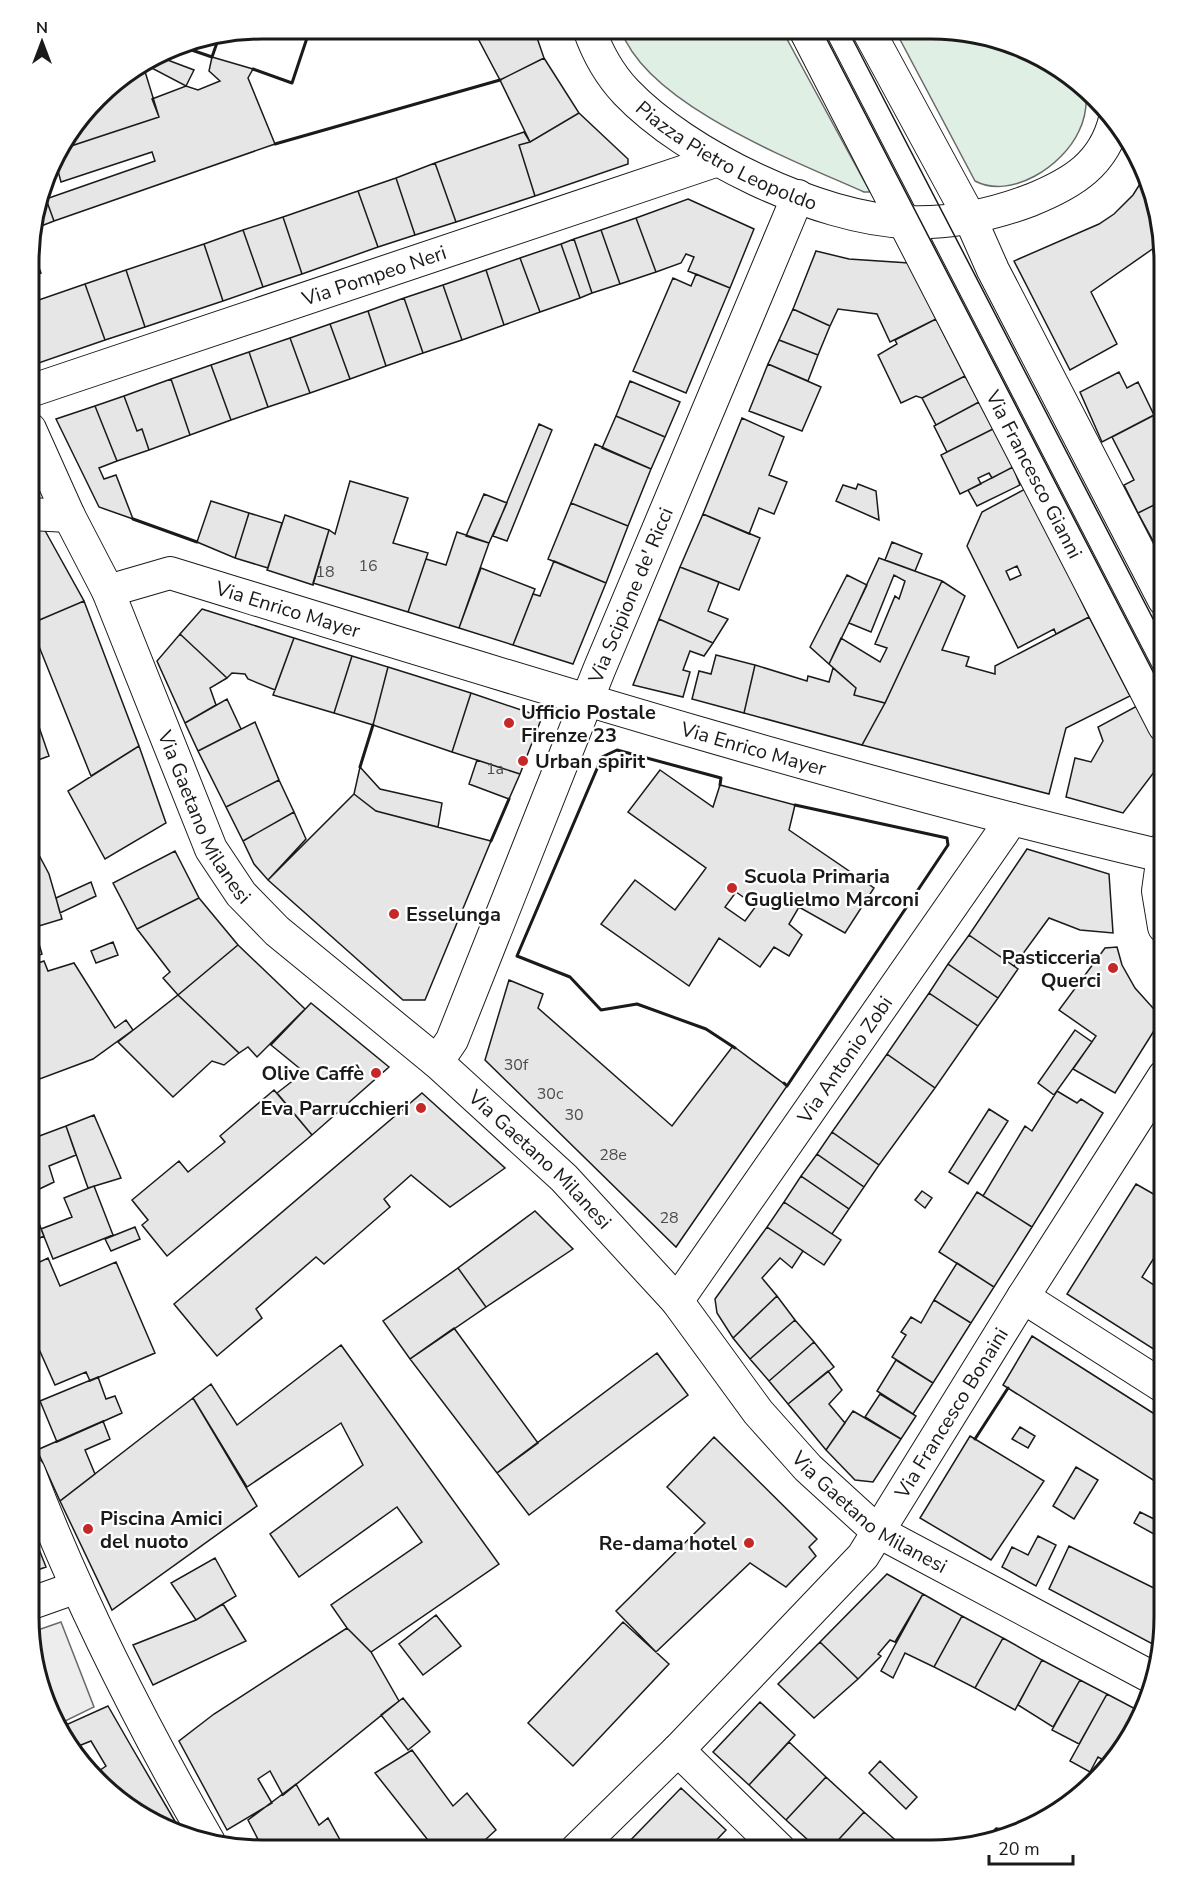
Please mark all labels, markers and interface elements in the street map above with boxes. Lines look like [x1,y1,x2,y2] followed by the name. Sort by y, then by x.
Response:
[12,12,72,72] north arrow
[36,17,48,39] text: N
[630,95,821,217] street label: Piazza Pietro Leopoldo
[298,239,450,313] street label: Via Pompeo Neri
[979,385,1088,563] street label: Via Francesco Gianni
[582,503,680,688] street label: Via Scipione de' Ricci
[358,555,378,577] house number: 16
[315,561,335,583] house number: 18
[211,575,363,645] street label: Via Enrico Mayer
[521,699,656,749] place label: Ufficio Postale Firenze 23
[677,715,829,783] street label: Via Enrico Mayer
[502,716,516,730] marker: Ufficio Postale Firenze 23
[151,726,257,910] street label: Via Gaetano Milanesi
[535,748,645,775] place label: Urban spirit
[516,754,530,768] marker: Urban spirit
[486,758,504,780] house number: 1a
[744,863,919,913] place label: Scuola Primaria Guglielmo Marconi
[725,881,739,895] marker: Scuola Primaria Guglielmo Marconi
[406,901,501,928] place label: Esselunga
[387,907,401,921] marker: Esselunga
[1002,944,1101,994] place label: Pasticceria Querci
[1106,961,1120,975] marker: Pasticceria Querci
[791,991,899,1130] street label: Via Antonio Zobi
[504,1054,529,1076] house number: 30f
[261,1060,364,1087] place label: Olive Caffè
[369,1066,383,1080] marker: Olive Caffè
[461,1083,617,1235] street label: Via Gaetano Milanesi
[537,1083,564,1105] house number: 30c
[261,1095,409,1122] place label: Eva Parrucchieri
[414,1101,428,1115] marker: Eva Parrucchieri
[564,1104,584,1126] house number: 30
[599,1144,627,1166] house number: 28e
[659,1207,679,1229] house number: 28
[888,1323,1015,1505] street label: Via Francesco Bonaini
[785,1445,952,1580] street label: Via Gaetano Milanesi
[100,1505,223,1555] place label: Piscina Amici del nuoto
[81,1522,95,1536] marker: Piscina Amici del nuoto
[599,1530,738,1557] place label: Re-dama hotel
[742,1536,756,1550] marker: Re-dama hotel
[989,1828,1073,1866] scale bar
[998,1837,1040,1861] text: 20 m

